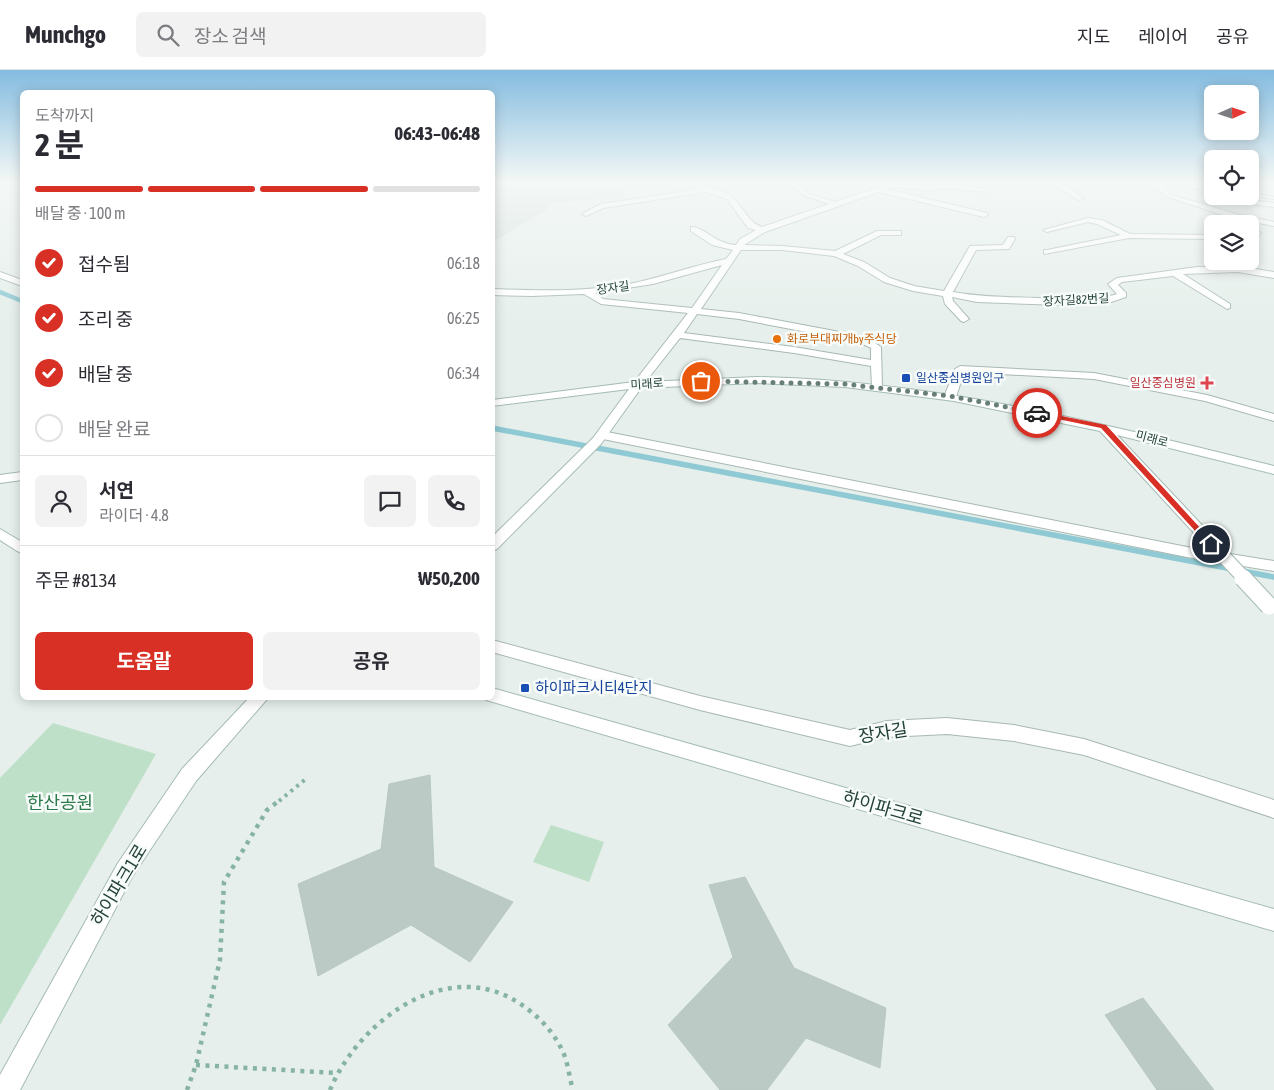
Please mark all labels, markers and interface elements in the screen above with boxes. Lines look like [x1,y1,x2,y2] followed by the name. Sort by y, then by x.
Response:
[136,12,486,57] search box
[25,21,106,48] text: Munchgo
[154,21,182,49] icon: search
[194,25,266,47] text: 장소 검색
[1077,26,1110,47] text: 지도
[1138,26,1188,47] text: 레이어
[1216,26,1249,47] text: 공유
[1204,85,1259,140] north arrow
[1204,85,1259,270] map controls
[35,106,94,124] text: 도착까지
[394,122,480,144] text: 06:43–06:48
[35,126,84,163] text: 2 분
[1204,150,1259,205] button: locate
[35,204,125,222] text: 배달 중 · 100 m
[1204,215,1259,270] button: layers
[35,249,63,277] icon: check
[78,253,130,275] text: 접수됨
[447,254,480,272] text: 06:18
[596,279,630,297] street label: 장자길
[1042,291,1110,309] street label: 장자길82번길
[35,304,63,332] icon: check
[78,308,133,330] text: 조리 중
[447,309,480,327] text: 06:25
[787,332,897,346] place label: 화로부대찌개by주식당
[771,333,783,345] marker: 화로부대찌개by주식당
[35,359,63,387] icon: check
[680,360,722,402] pin
[78,363,133,385] text: 배달 중
[447,364,480,382] text: 06:34
[687,367,715,395] icon: bag
[916,371,1004,385] place label: 일산중심병원입구
[900,372,912,384] marker: 일산중심병원입구
[630,376,664,392] street label: 미래로
[1130,376,1196,390] place label: 일산중심병원
[1200,376,1214,390] marker: 일산중심병원
[1012,388,1062,438] courier
[1023,399,1051,427] icon: car
[78,418,151,440] text: 배달 완료
[1134,428,1170,450] street label: 미래로
[35,475,87,527] button: person
[364,475,416,527] button: chat
[428,475,480,527] button: phone
[99,479,134,501] text: 서연
[99,506,169,524] text: 라이더 · 4.8
[1190,523,1232,565] pin
[1197,530,1225,558] icon: home
[418,567,480,589] text: ₩50,200
[35,569,117,591] text: 주문 #8134
[35,632,253,690] button: 도움말
[263,632,480,690] button: 공유
[535,679,652,696] place label: 하이파크시티4단지
[519,682,531,694] marker: 하이파크시티4단지
[857,718,909,747] street label: 장자길
[840,786,926,829] street label: 하이파크로
[27,792,93,813] park label: 한산공원
[86,840,151,929] street label: 하이파크1로

